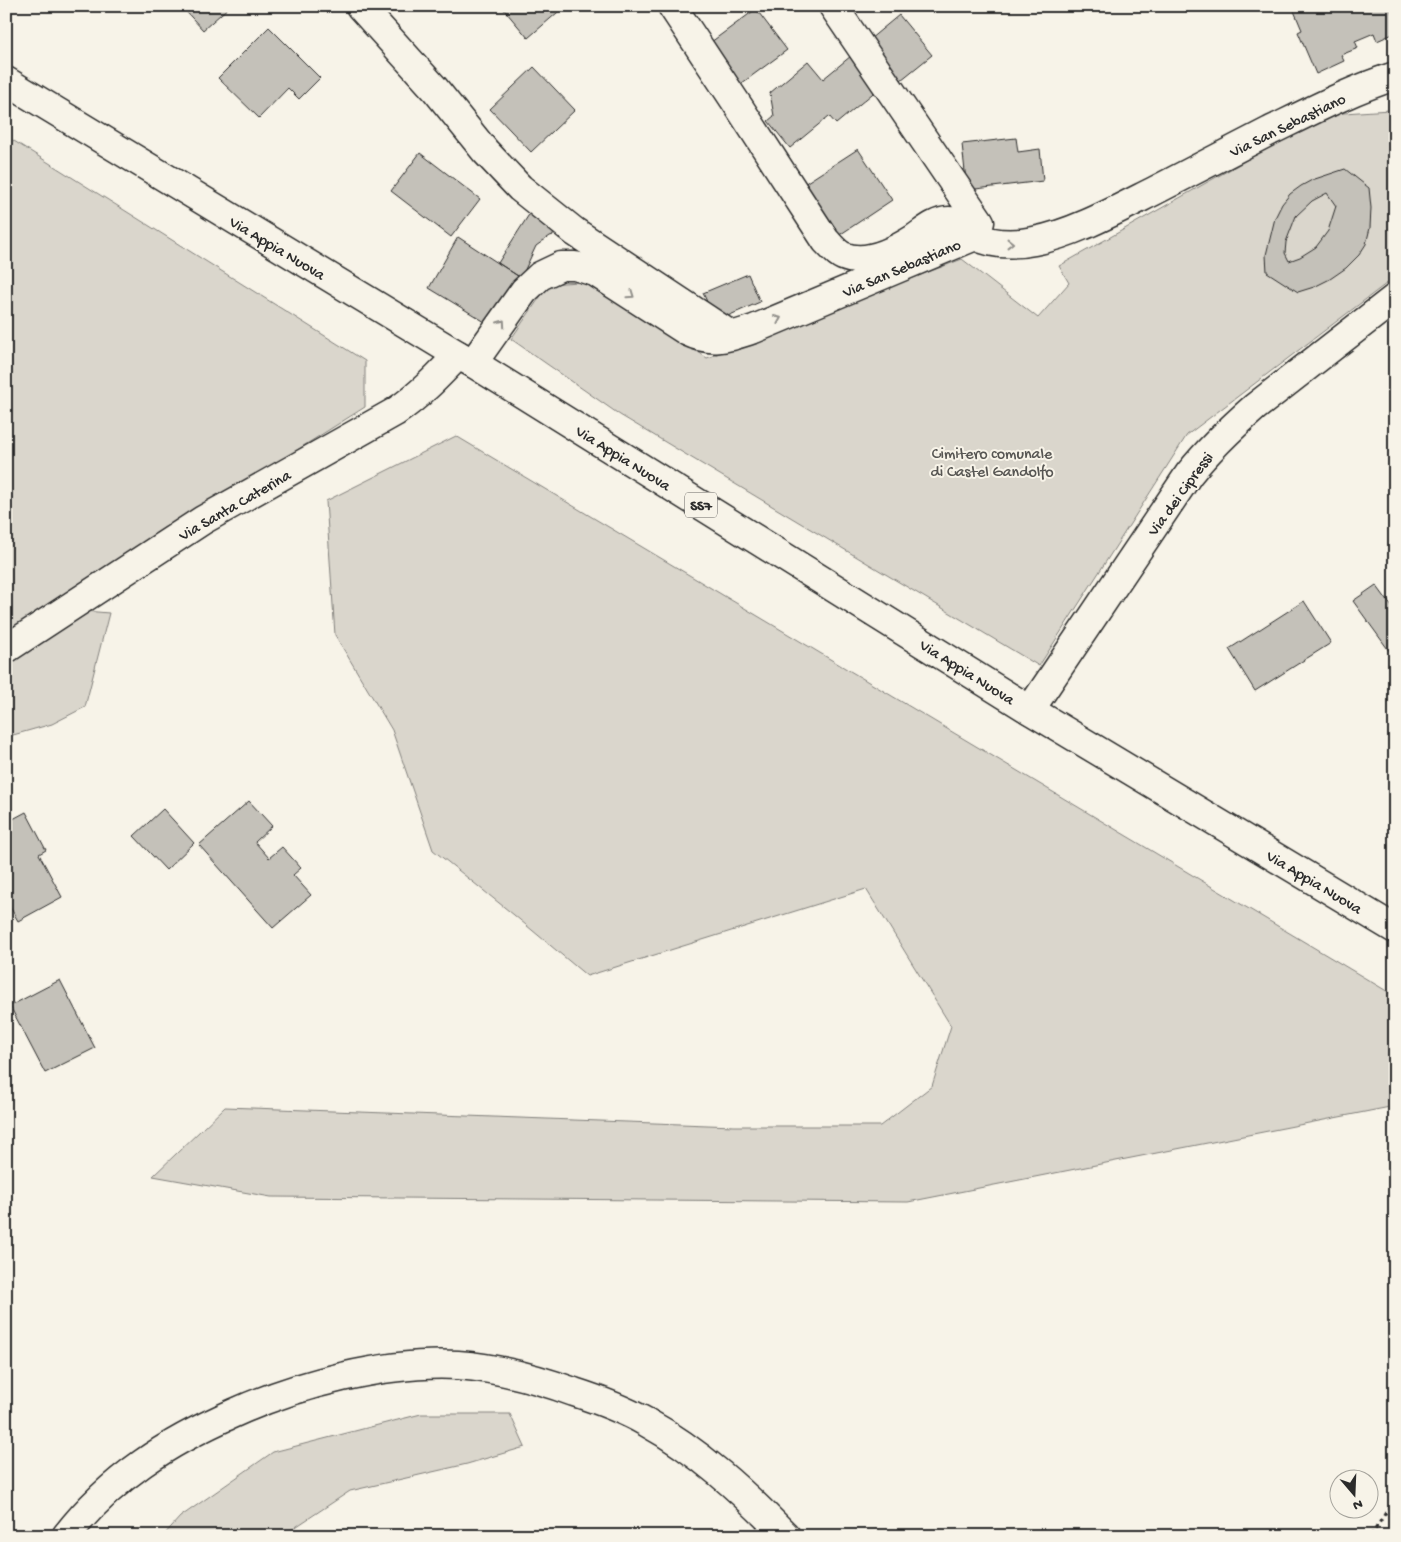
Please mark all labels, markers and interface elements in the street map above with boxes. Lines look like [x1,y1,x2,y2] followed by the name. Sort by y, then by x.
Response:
[1227,91,1350,164] street label: Via San Sebastiano
[224,213,329,287] street label: Via Appia Nuova
[840,237,964,304] street label: Via San Sebastiano
[1006,238,1014,248] one-way arrow
[625,289,635,298] one-way arrow
[773,315,782,325] one-way arrow
[496,320,505,329] one-way arrow
[570,423,674,497] street label: Via Appia Nuova
[930,446,1054,483] park label: Cimitero comunale di Castel Gandolfo
[1144,449,1219,542] street label: Via dei Cipressi
[176,467,296,547] street label: Via Santa Caterina
[685,492,717,518] road number: SS7
[914,637,1018,711] street label: Via Appia Nuova
[1261,847,1366,921] street label: Via Appia Nuova
[1328,1470,1378,1520] north arrow
[1350,1494,1365,1513] text: N

